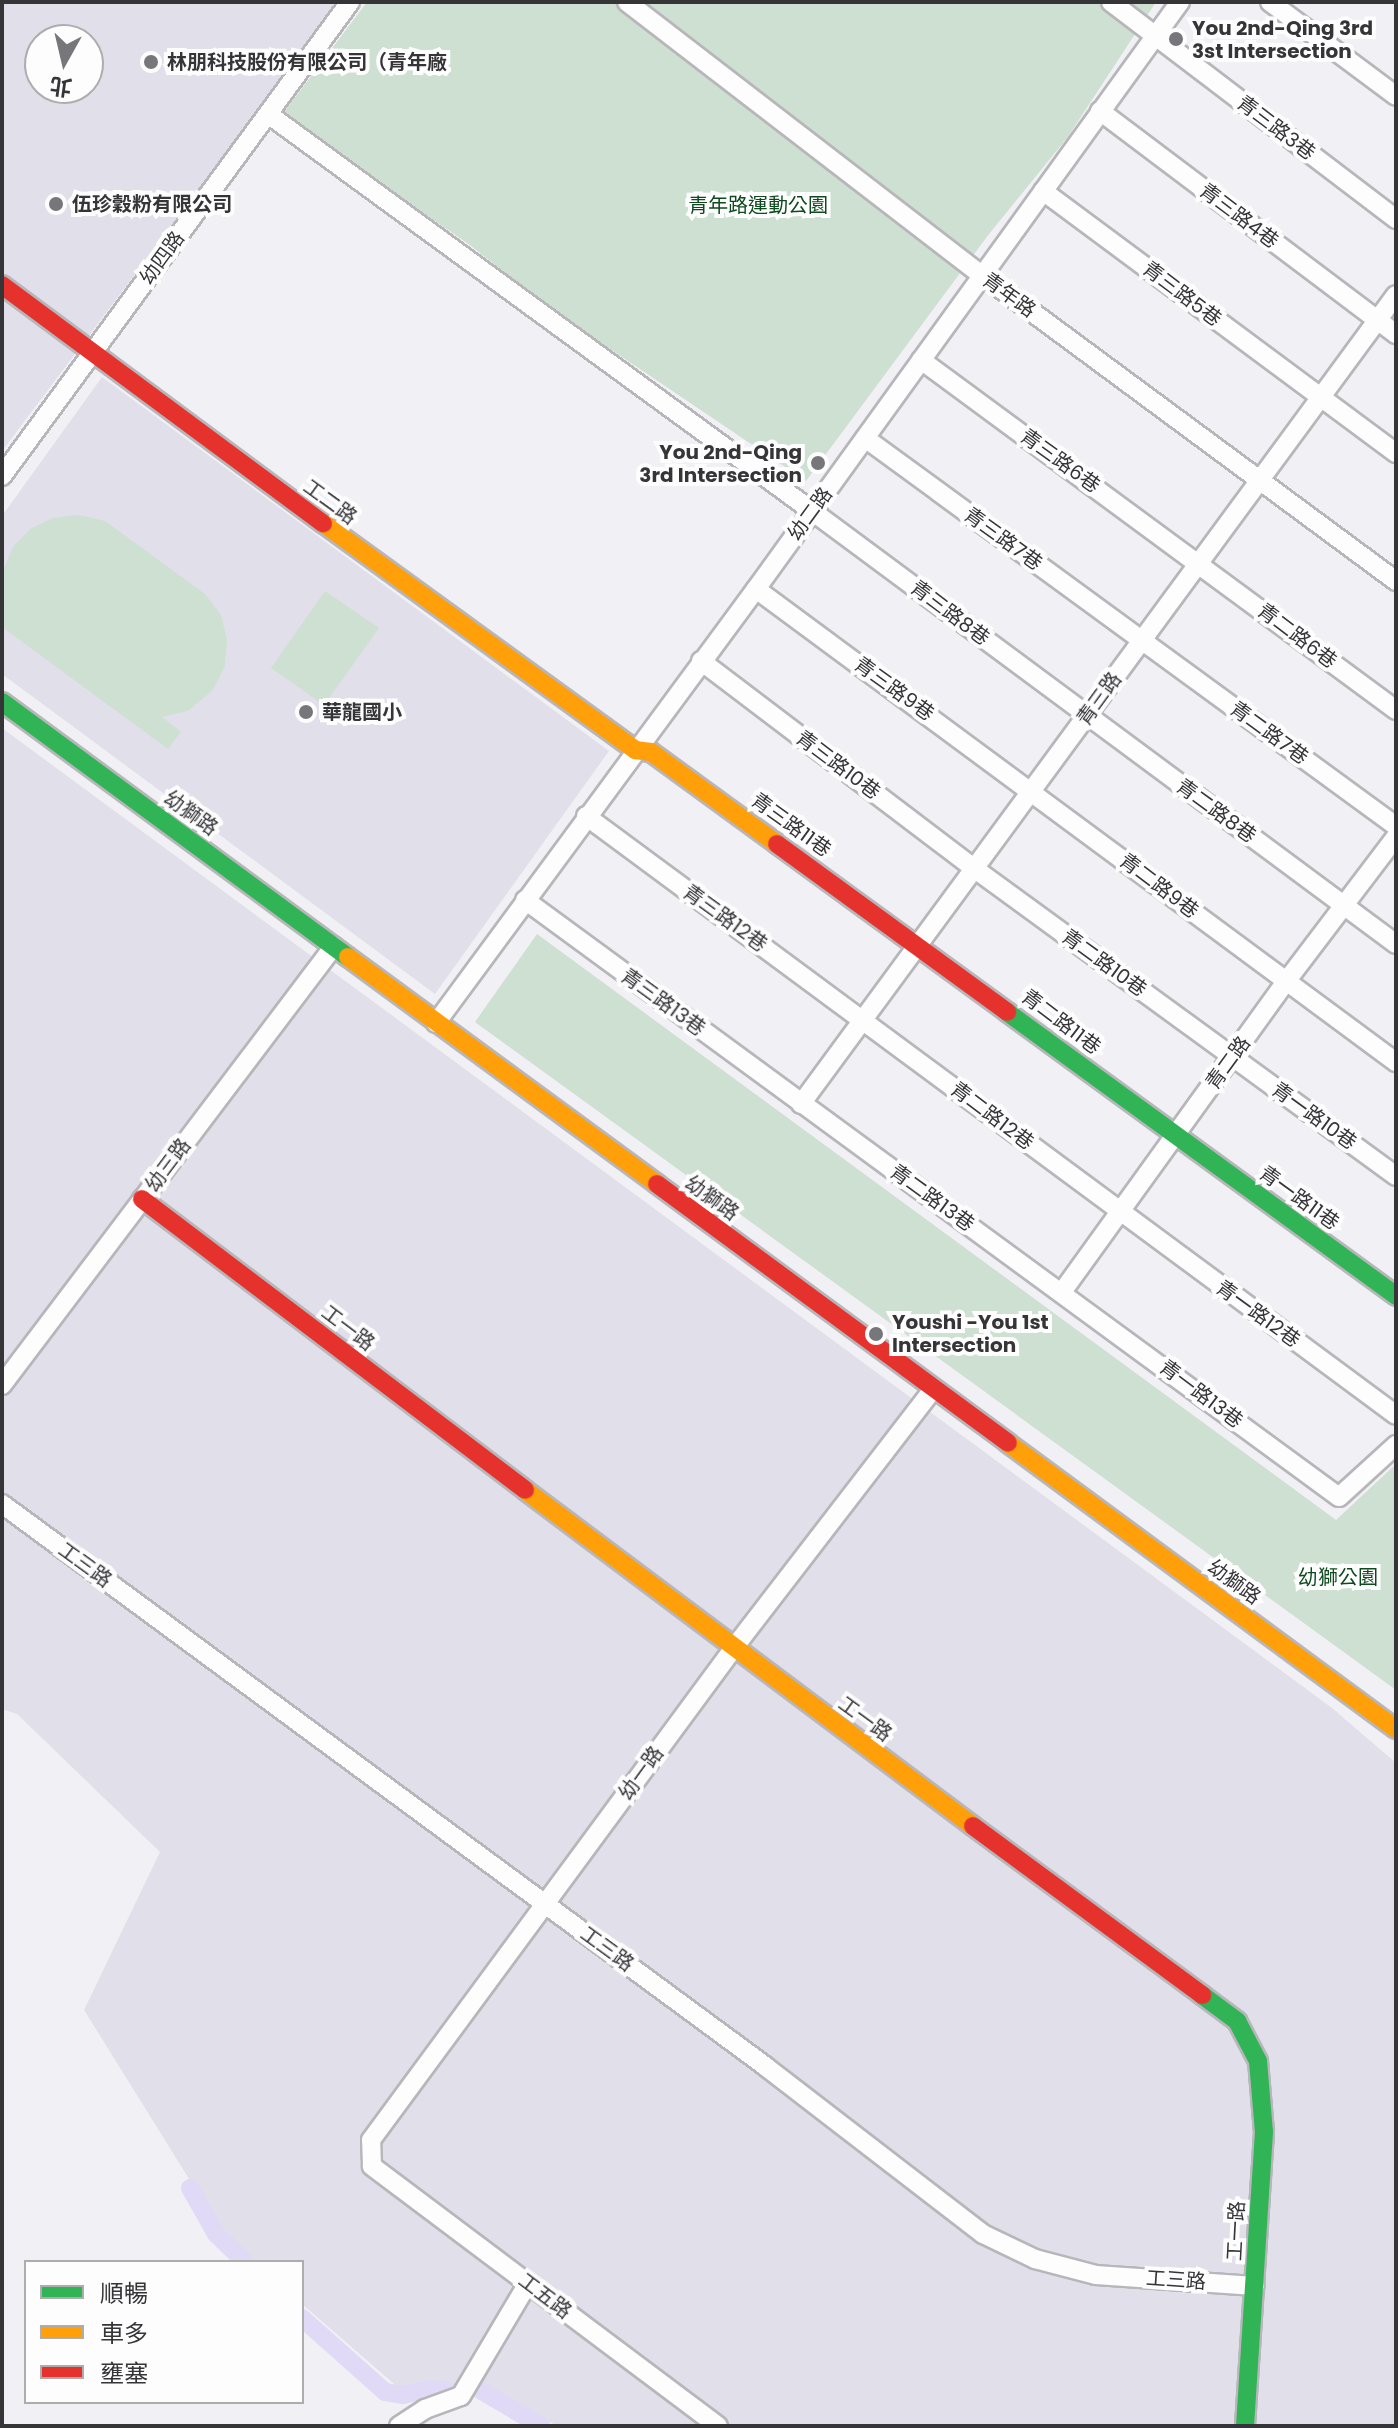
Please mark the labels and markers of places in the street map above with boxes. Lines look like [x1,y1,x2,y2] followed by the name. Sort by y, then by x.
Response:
[1192,16,1373,63] place label: You 2nd-Qing 3rd 3st Intersection
[1167,30,1185,48] marker: You 2nd-Qing 3rd 3st Intersection
[167,50,447,74] place label: 林朋科技股份有限公司（青年廠
[142,53,160,71] marker: 林朋科技股份有限公司（青年廠
[72,192,232,216] place label: 伍珍穀粉有限公司
[47,195,65,213] marker: 伍珍穀粉有限公司
[639,440,802,487] place label: You 2nd-Qing 3rd Intersection
[809,454,827,472] marker: You 2nd-Qing 3rd Intersection
[322,700,402,724] place label: 華龍國小
[297,703,315,721] marker: 華龍國小
[892,1310,1049,1357] place label: Youshi -You 1st Intersection
[867,1325,885,1343] marker: Youshi -You 1st Intersection

